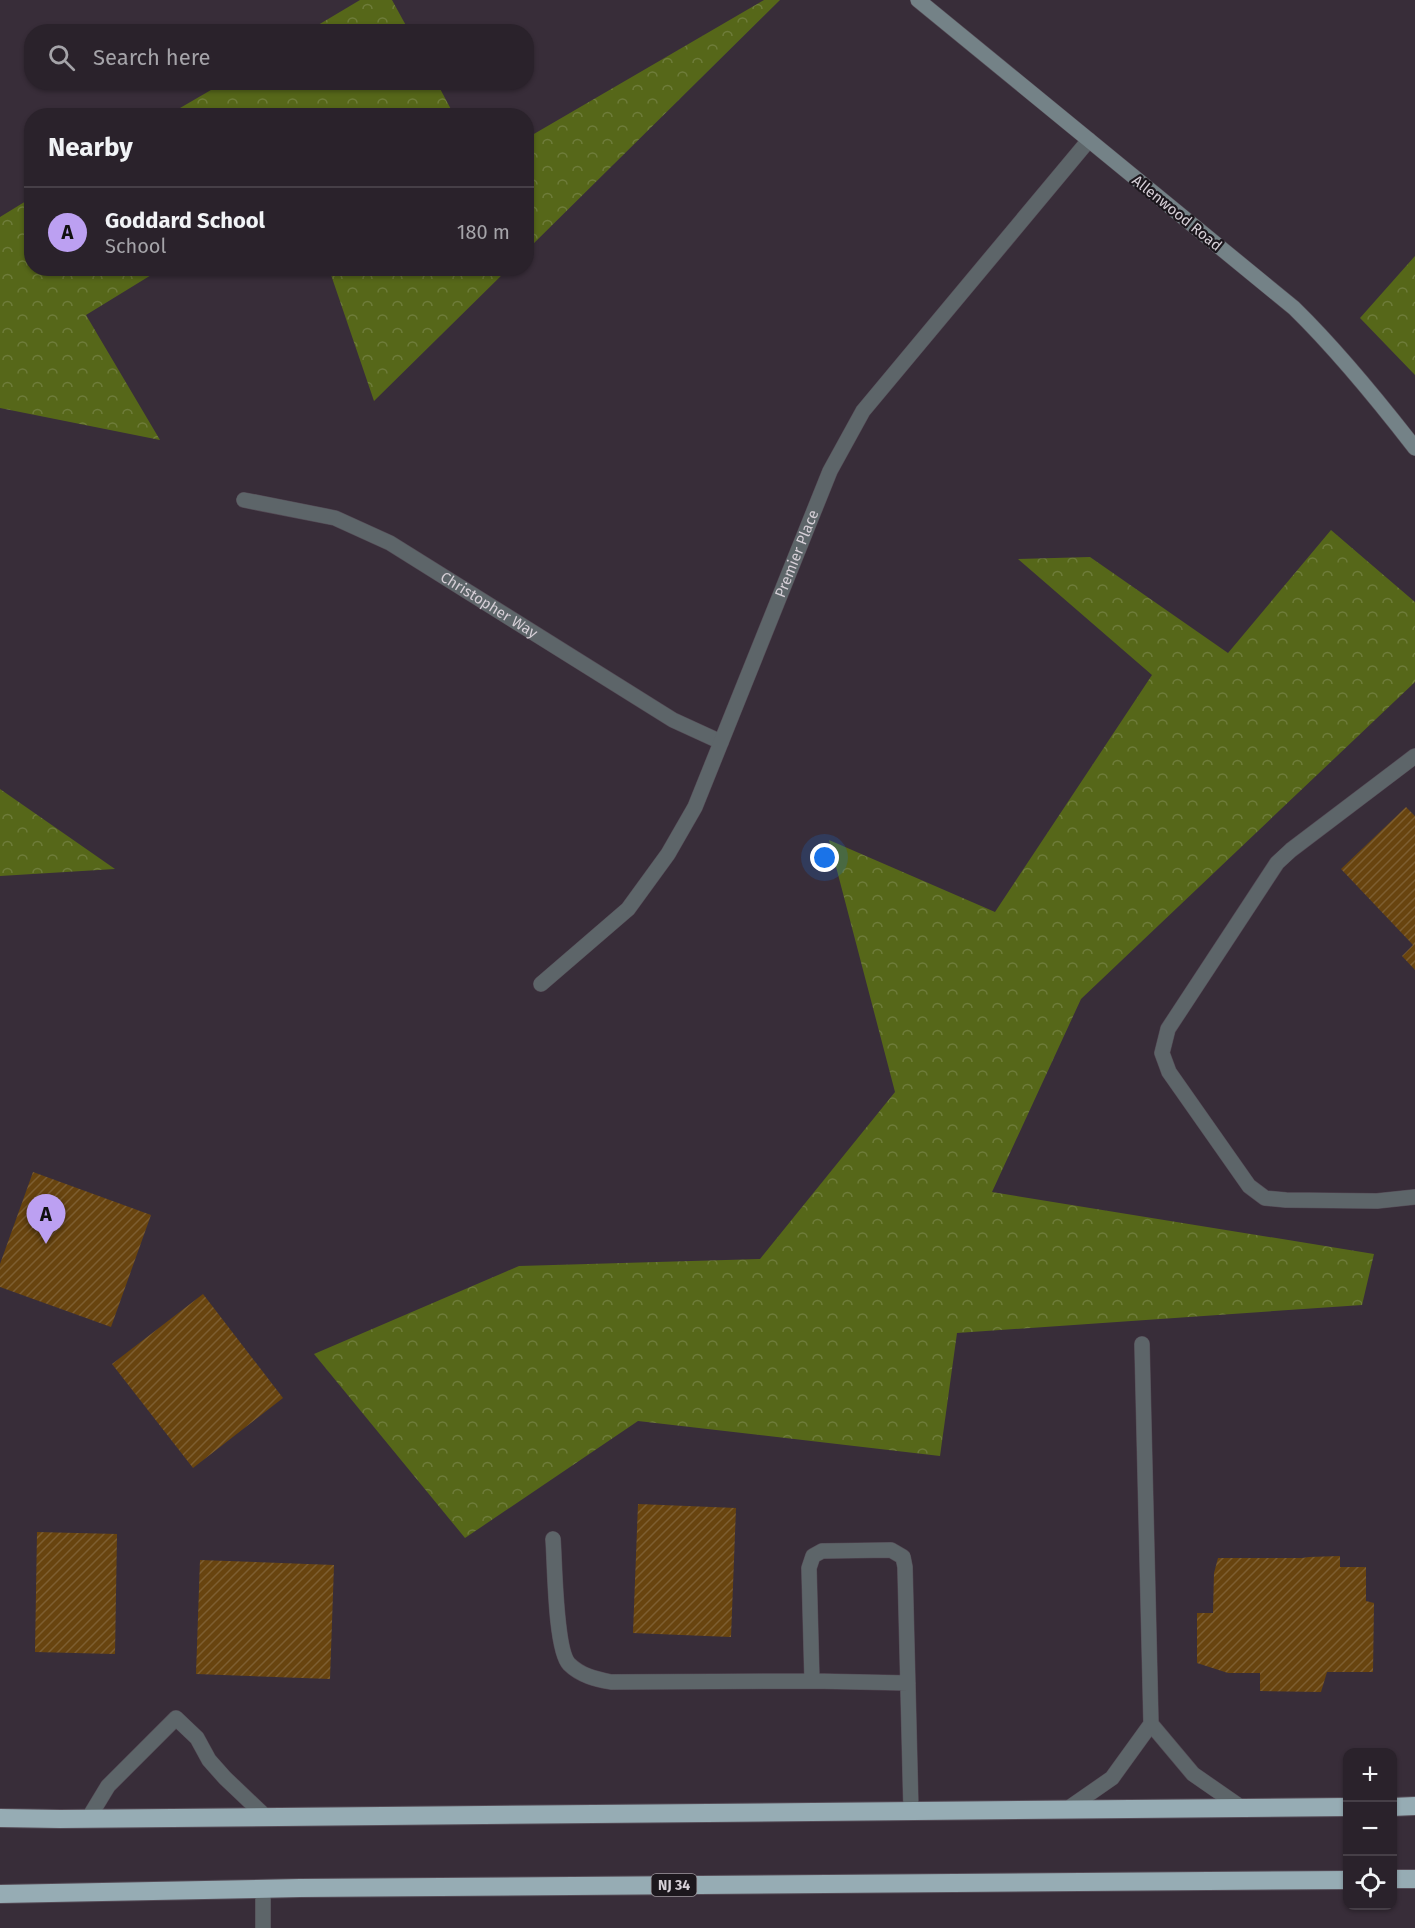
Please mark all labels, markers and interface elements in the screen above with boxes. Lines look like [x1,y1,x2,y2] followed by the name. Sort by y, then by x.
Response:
[24,24,534,90] search box
[45,41,78,74] icon: search
[93,44,211,71] text: Search here
[48,132,133,163] text: Nearby
[1129,171,1225,255] street label: Allenwood Road
[105,207,265,234] text: Goddard School
[62,220,73,244] text: A
[457,220,510,244] text: 180 m
[105,234,166,258] text: School
[771,507,822,600] street label: Premier Place
[437,568,541,642] street label: Christopher Way
[810,843,839,872] your location
[26,1194,66,1244] pin: A
[1343,1748,1397,1910] map controls
[1343,1748,1397,1802] button: +
[1343,1802,1397,1856] button: −
[1343,1856,1397,1910] button: locate
[652,1874,696,1896] road number: NJ 34

